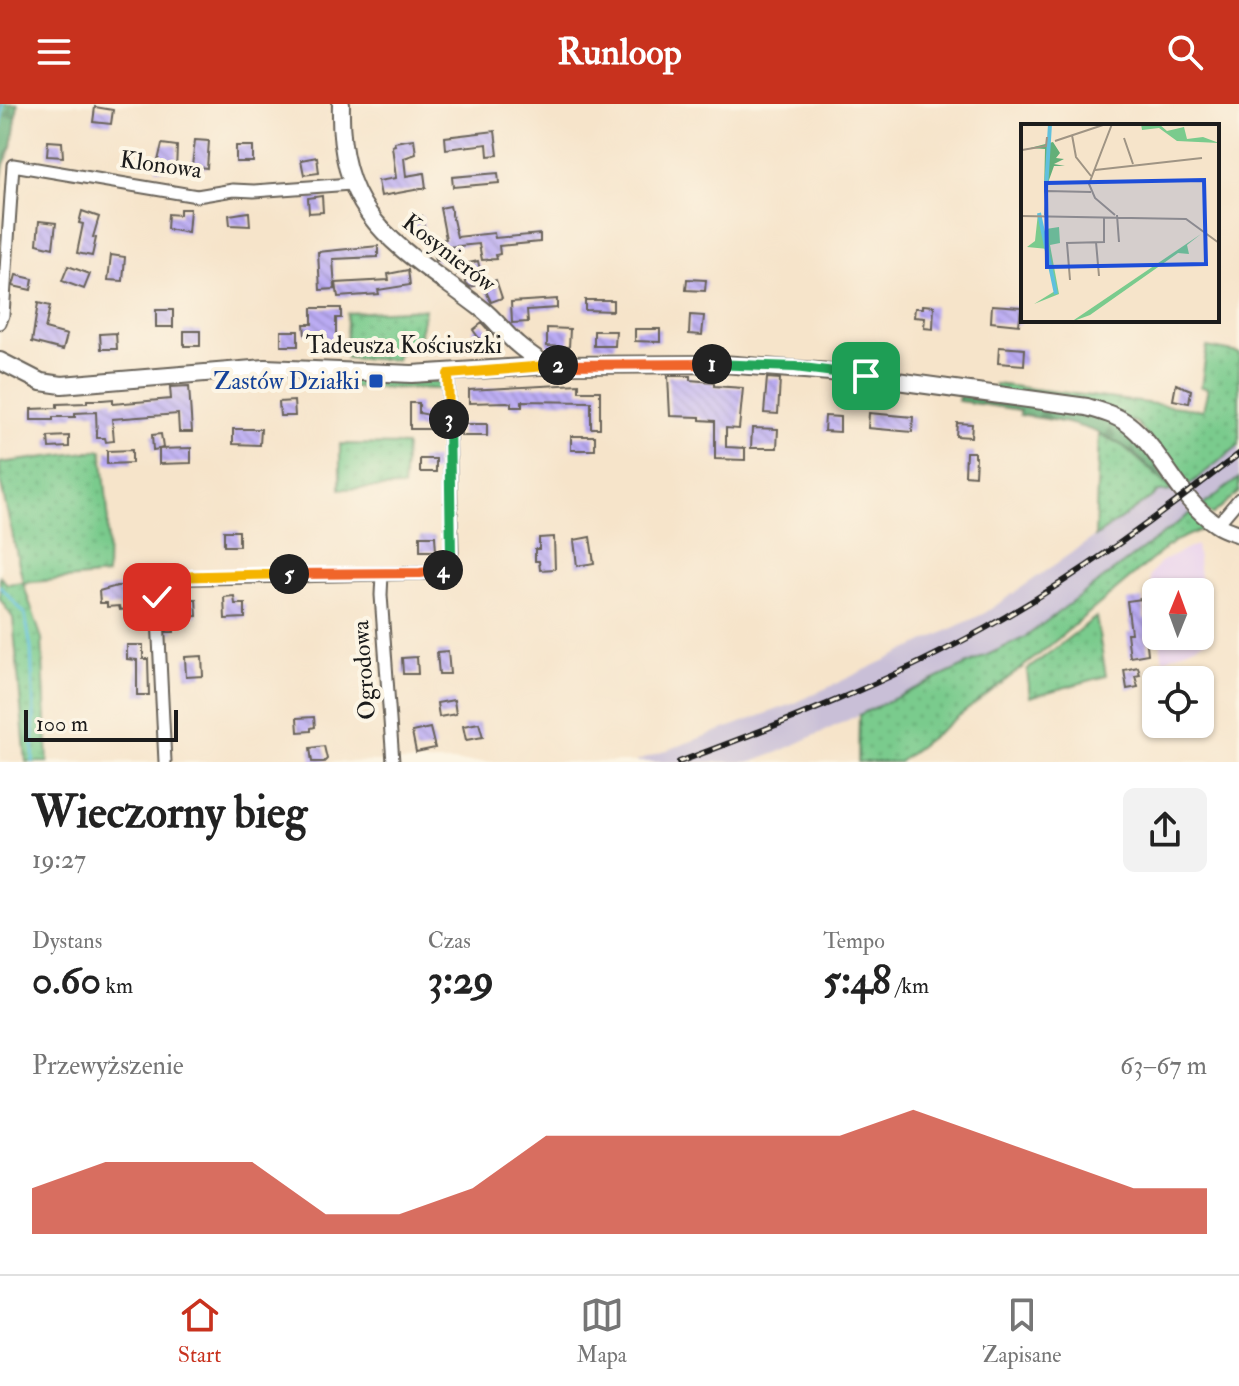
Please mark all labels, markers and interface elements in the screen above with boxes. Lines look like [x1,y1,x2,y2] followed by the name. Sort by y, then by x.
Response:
[32,30,76,74] icon: menu
[557,30,682,75] text: Runloop
[1163,30,1207,74] icon: search
[1021,124,1219,322] inset map
[118,144,205,186] street label: Klonowa
[396,207,503,300] street label: Kosynierów
[306,330,502,361] street label: Tadeusza Kościuszki
[832,342,900,410] pin
[692,344,732,384] pin: 1
[538,345,578,385] pin: 2
[708,350,716,378] text: 1
[552,351,564,379] text: 2
[844,354,888,398] icon: arrive
[213,366,360,397] place label: Zastów Działki
[367,372,385,390] marker: Zastów Działki
[429,399,469,439] pin: 3
[445,405,453,433] text: 3
[423,550,463,590] pin: 4
[269,554,309,594] pin: 5
[437,556,449,584] text: 4
[284,560,294,588] text: 5
[123,563,191,631] pin
[135,575,179,619] icon: check
[1142,578,1214,650] north arrow
[1142,578,1214,738] map controls
[345,618,383,721] street label: Ogrodowa
[1142,666,1214,738] button: locate
[24,706,178,742] scale bar
[36,710,88,738] text: 100 m
[32,786,307,841] text: Wieczorny bieg
[1123,788,1207,872] button: share
[32,844,86,876] text: 19:27
[32,927,102,955] text: Dystans
[428,927,471,955] text: Czas
[823,927,885,955] text: Tempo
[32,955,101,1006] text: 0.60
[428,955,494,1006] text: 3:29
[823,955,891,1006] text: 5:48
[101,972,133,1000] text: km
[891,972,929,1000] text: /km
[32,1050,184,1082] text: Przewyższenie
[1120,1050,1207,1082] text: 63–67 m
[178,1293,222,1369] tab: Start
[577,1293,627,1369] tab: Mapa
[982,1293,1061,1369] tab: Zapisane

